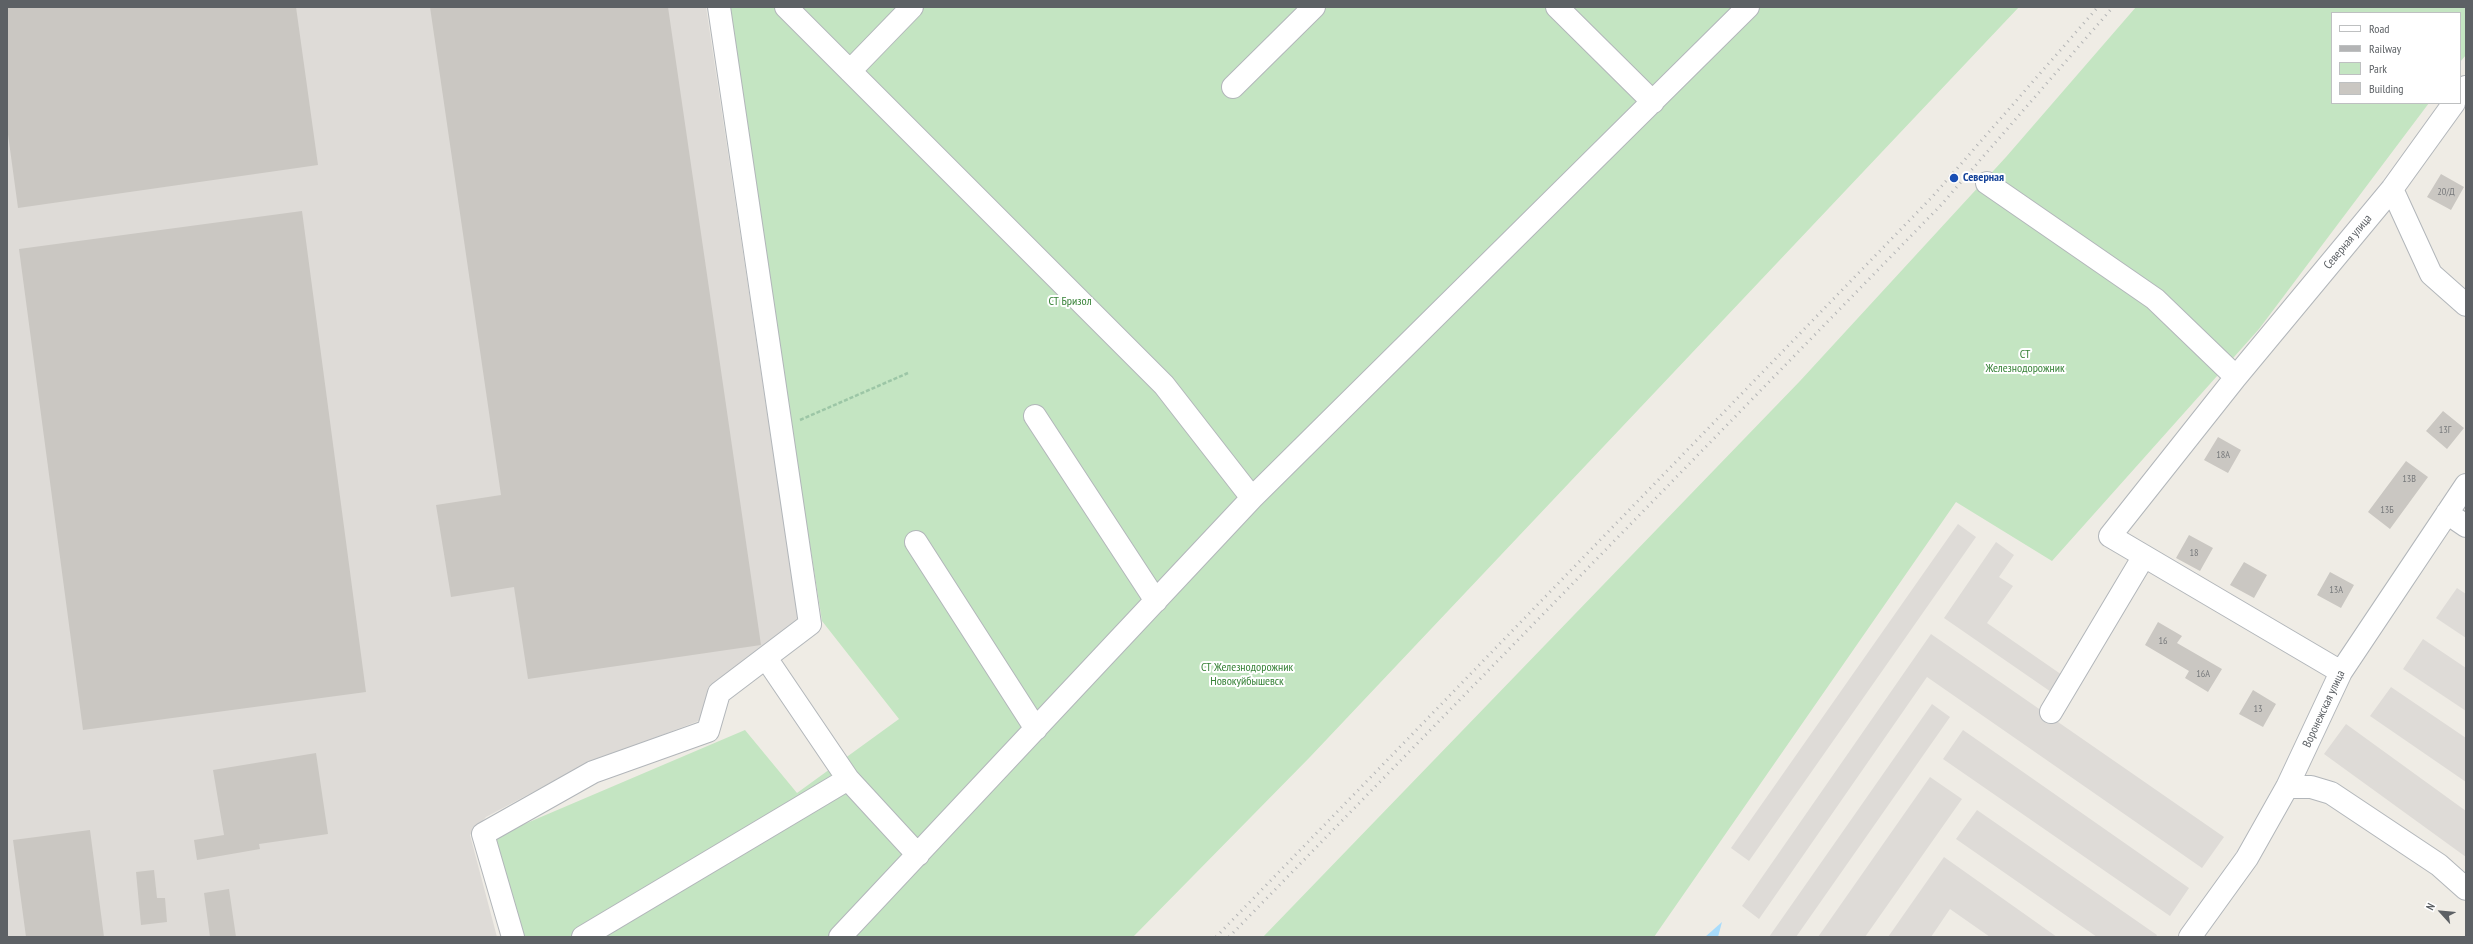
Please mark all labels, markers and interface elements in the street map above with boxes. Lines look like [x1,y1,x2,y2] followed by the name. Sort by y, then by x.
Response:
[2331,12,2461,104] legend
[2369,21,2389,36] text: Road
[2369,41,2401,56] text: Railway
[2369,61,2387,76] text: Park
[2369,81,2404,96] text: Building
[1963,171,2004,185] place label: Северная
[1948,172,1960,184] marker: Северная
[2437,186,2455,198] house number: 20/Д
[2321,212,2375,272] street label: Северная улица
[1048,295,1092,309] park label: СТ Бризол
[1985,348,2065,376] park label: СТ Железнодорожник
[2439,424,2451,436] house number: 13Г
[2216,449,2230,461] house number: 18А
[2402,473,2416,485] house number: 13В
[2380,504,2394,516] house number: 13Б
[2190,547,2198,559] house number: 18
[2329,584,2343,596] house number: 13А
[2159,635,2167,647] house number: 16
[1201,661,1293,689] park label: СТ Железнодорожник Новокуйбышевск
[2196,668,2210,680] house number: 16А
[2300,668,2348,750] street label: Воронежская улица
[2254,703,2262,715] house number: 13
[2421,892,2461,932] north arrow
[2423,901,2438,912] text: N

